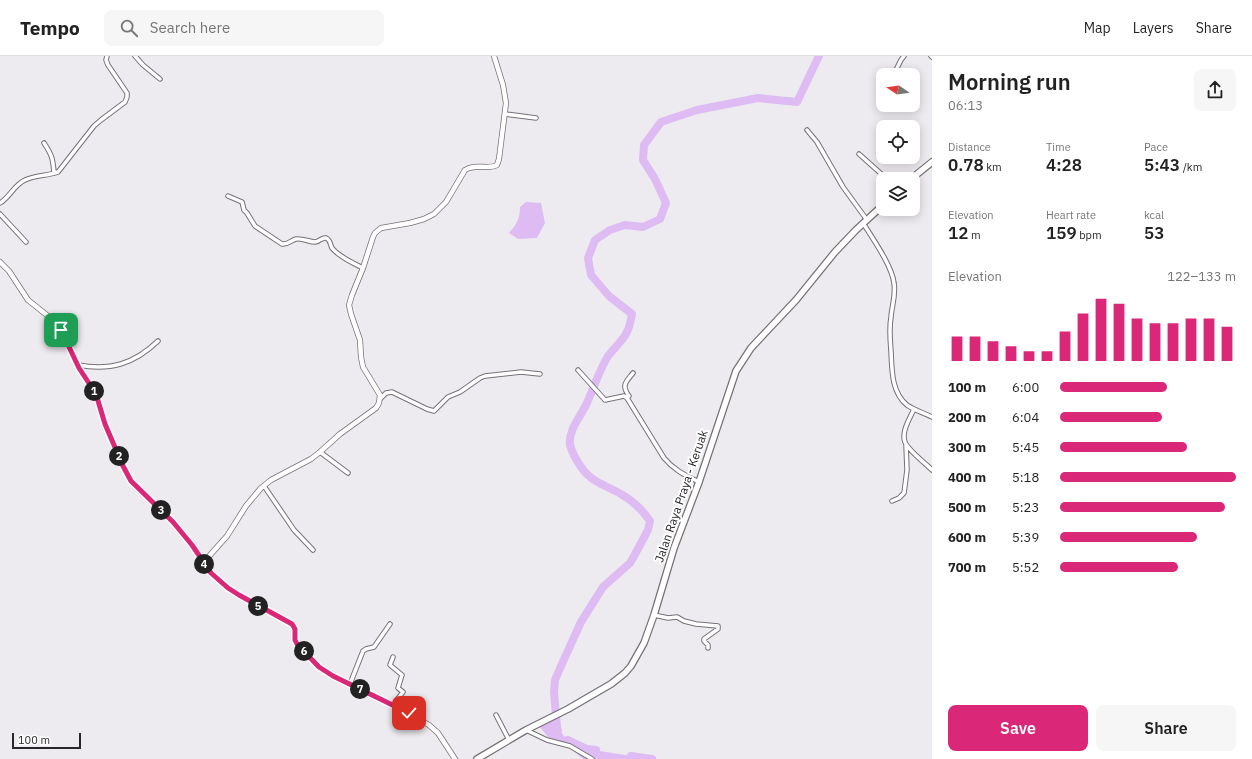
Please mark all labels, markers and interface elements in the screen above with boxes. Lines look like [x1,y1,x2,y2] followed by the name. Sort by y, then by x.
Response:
[104,10,384,46] search box
[20,16,80,40] text: Tempo
[118,17,140,39] icon: search
[150,18,230,37] text: Search here
[1084,19,1111,37] text: Map
[1133,19,1174,37] text: Layers
[1196,19,1232,37] text: Share
[948,67,1071,96] text: Morning run
[876,68,920,112] north arrow
[876,68,920,216] map controls
[1194,69,1236,111] button: share
[948,97,983,114] text: 06:13
[876,120,920,164] button: locate
[948,140,991,154] text: Distance
[1046,140,1071,154] text: Time
[1144,140,1168,154] text: Pace
[948,154,984,176] text: 0.78
[1046,154,1082,176] text: 4:28
[1144,154,1180,176] text: 5:43
[984,160,1002,174] text: km
[1180,160,1202,174] text: /km
[876,172,920,216] button: layers
[948,208,994,222] text: Elevation
[1046,208,1096,222] text: Heart rate
[1144,208,1164,222] text: kcal
[948,222,968,244] text: 12
[1046,222,1077,244] text: 159
[1144,222,1164,244] text: 53
[968,228,981,242] text: m
[1077,228,1102,242] text: bpm
[948,268,1002,285] text: Elevation
[1167,268,1236,285] text: 122–133 m
[44,313,78,347] pin
[50,319,72,341] icon: arrive
[948,379,986,396] text: 100 m
[1012,379,1039,396] text: 6:00
[84,381,104,401] pin: 1
[91,384,97,398] text: 1
[948,409,986,426] text: 200 m
[1012,409,1039,426] text: 6:04
[651,427,711,564] street label: Jalan Raya Praya - Keruak
[948,439,986,456] text: 300 m
[1012,439,1039,456] text: 5:45
[109,446,129,466] pin: 2
[116,449,122,463] text: 2
[948,469,986,486] text: 400 m
[1012,469,1039,486] text: 5:18
[948,499,986,516] text: 500 m
[1012,499,1039,516] text: 5:23
[151,500,171,520] pin: 3
[158,503,164,517] text: 3
[948,529,986,546] text: 600 m
[1012,529,1039,546] text: 5:39
[194,554,214,574] pin: 4
[201,557,207,571] text: 4
[948,559,986,576] text: 700 m
[1012,559,1039,576] text: 5:52
[248,596,268,616] pin: 5
[255,599,261,613] text: 5
[294,641,314,661] pin: 6
[301,644,307,658] text: 6
[350,679,370,699] pin: 7
[357,682,363,696] text: 7
[392,696,426,730] pin
[398,702,420,724] icon: check
[948,705,1088,751] button: Save
[1096,705,1236,751] button: Share
[12,731,81,750] scale bar
[18,733,50,747] text: 100 m

